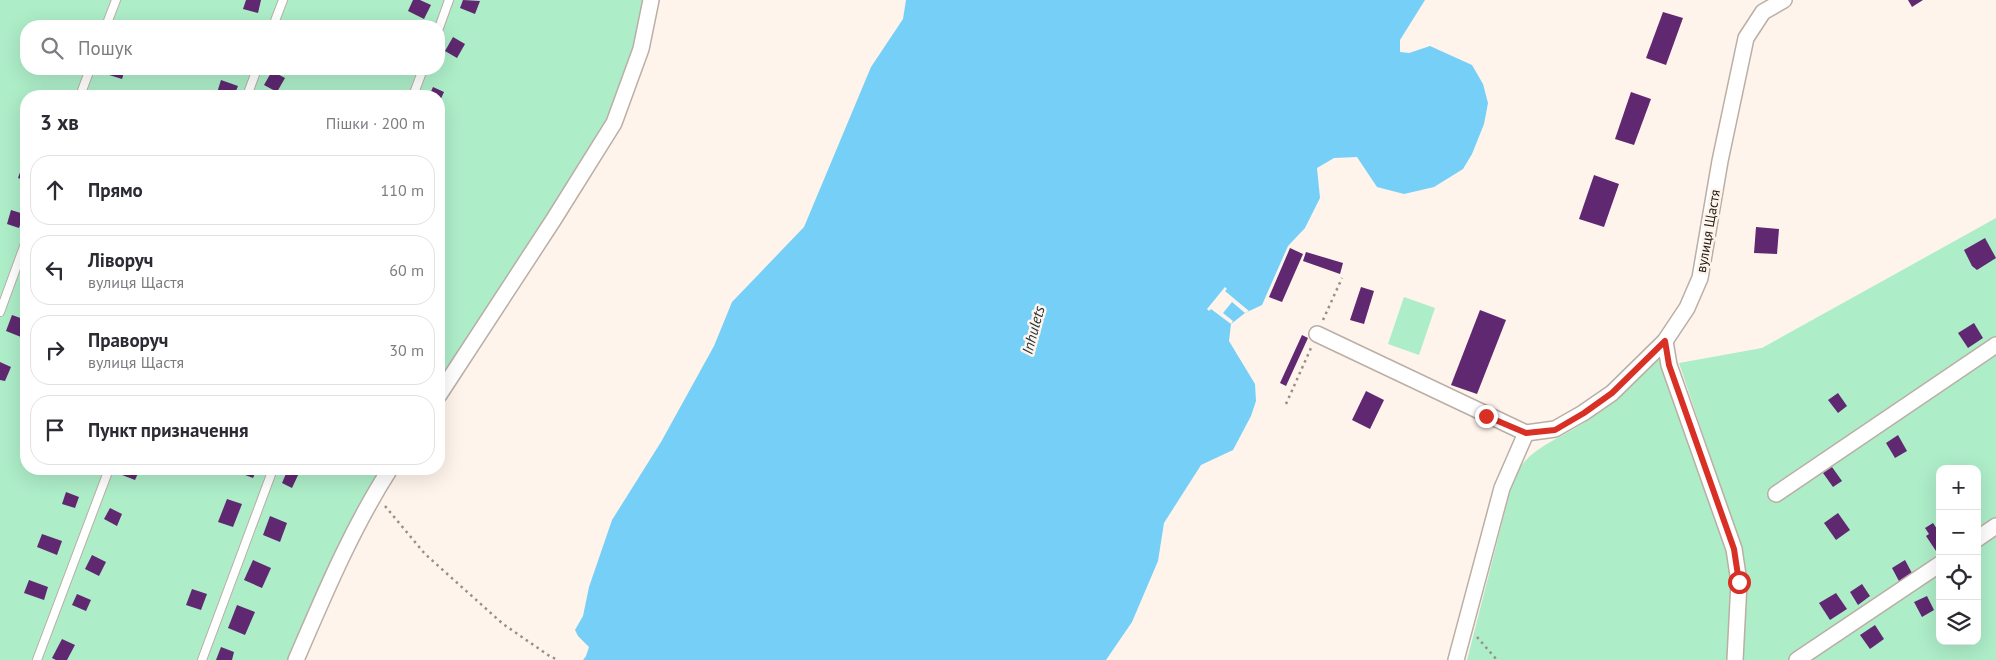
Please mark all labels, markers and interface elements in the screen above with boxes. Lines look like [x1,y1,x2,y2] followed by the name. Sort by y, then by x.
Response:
[20,20,445,75] search box
[38,34,66,62] icon: search
[78,36,133,60] text: Пошук
[40,109,79,136] text: 3 хв
[326,113,425,133] text: Пішки · 200 m
[41,176,69,204] icon: ahead
[88,178,143,202] text: Прямо
[381,180,424,200] text: 110 m
[1692,188,1724,274] street label: вулиця Щастя
[88,248,153,272] text: Ліворуч
[41,256,69,284] icon: left
[389,260,424,280] text: 60 m
[88,272,184,292] text: вулиця Щастя
[1017,304,1049,356] water label: Inhulets
[88,328,168,352] text: Праворуч
[41,336,69,364] icon: right
[389,340,424,360] text: 30 m
[88,352,184,372] text: вулиця Щастя
[1475,405,1498,428] route end
[41,416,69,444] icon: arrive
[88,418,249,442] text: Пункт призначення
[1936,465,1981,645] map controls
[1936,465,1981,510] button: +
[1936,510,1981,555] button: −
[1936,555,1981,600] button: locate
[1728,571,1751,594] route start
[1936,600,1981,645] button: layers

